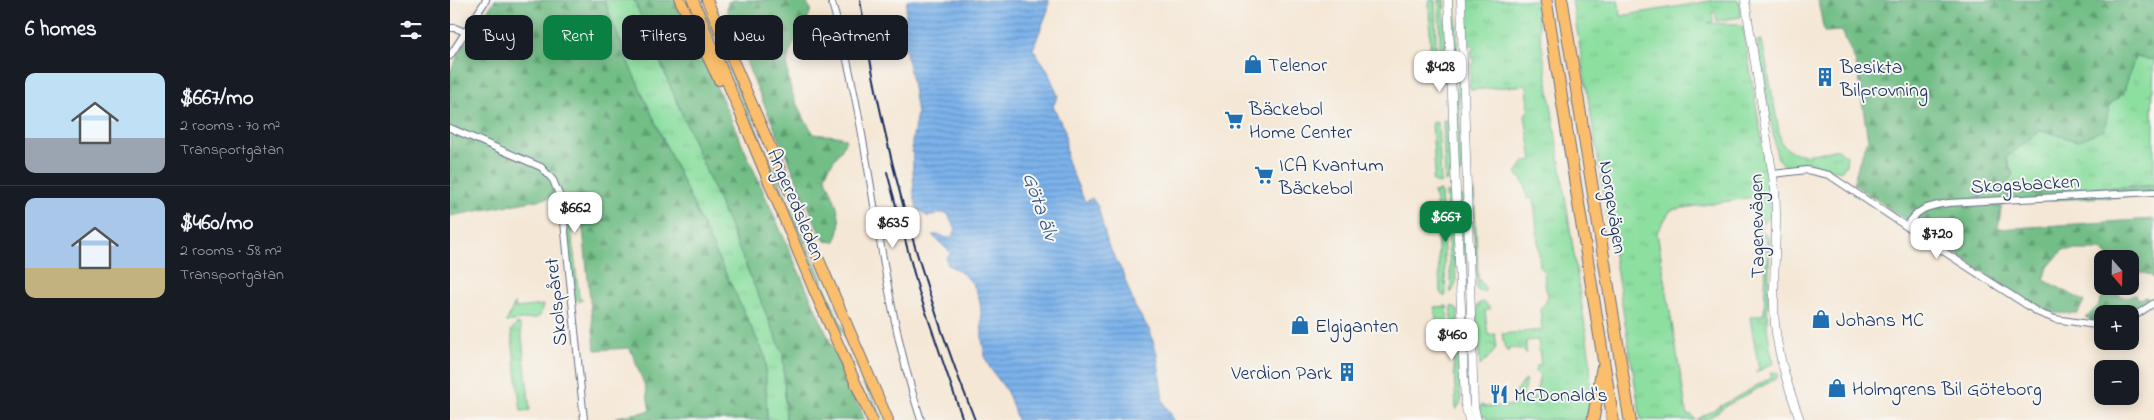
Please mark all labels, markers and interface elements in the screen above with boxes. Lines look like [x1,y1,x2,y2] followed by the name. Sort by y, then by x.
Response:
[25,15,97,45] text: 6 homes
[465,15,533,60] chip: Buy
[543,15,612,60] chip: Rent
[622,15,705,60] chip: Filters
[715,15,783,60] chip: New
[793,15,908,60] chip: Apartment
[397,16,425,44] icon: filters
[1410,51,1470,93] pin: $428
[1268,52,1328,81] place label: Telenor
[1242,53,1264,75] shop icon: Telenor
[1839,54,1928,107] place label: Besikta Bilprovning
[1425,55,1455,79] text: $428
[1814,66,1836,88] building icon: Besikta Bilprovning
[180,84,254,114] text: $667/mo
[65,93,125,153] icon: home
[1248,96,1353,148] place label: Bäckebol Home Center
[1223,109,1245,131] supermarket icon: Bäckebol Home Center
[180,114,280,138] text: 2 rooms · 70 m²
[180,138,284,162] text: Transportgatan
[757,144,831,266] street label: Angeredsleden
[1278,152,1384,204] place label: ICA Kvantum Bäckebol
[1589,159,1633,256] street label: Norgevägen
[1253,164,1275,186] supermarket icon: ICA Kvantum Bäckebol
[1970,168,2081,204] street label: Skogsbacken
[1014,169,1066,247] water label: Göta älv
[1743,173,1775,279] street label: Tagenevägen
[545,192,605,234] pin: $662
[559,196,591,220] text: $662
[1416,200,1476,243] pin: $667
[1431,205,1461,229] text: $667
[863,206,923,249] pin: $635
[180,209,253,239] text: $460/mo
[877,211,909,235] text: $635
[65,218,125,278] icon: home
[1907,218,1967,260] pin: $720
[1921,222,1953,246] text: $720
[180,239,282,263] text: 2 rooms · 58 m²
[2094,250,2139,295] north arrow
[2094,250,2139,405] map controls
[538,256,577,347] street label: Skolspåret
[180,263,284,287] text: Transportgatan
[2094,305,2139,350] button: +
[1836,307,1924,336] place label: Johans MC
[1810,308,1832,330] shop icon: Johans MC
[1315,313,1398,343] place label: Elgiganten
[1289,314,1311,336] shop icon: Elgiganten
[1422,318,1482,361] pin: $460
[1437,323,1467,347] text: $460
[1230,360,1332,389] place label: Verdion Park
[2094,360,2139,405] button: −
[1336,361,1358,383] building icon: Verdion Park
[1852,376,2042,406] place label: Holmgrens Bil Göteborg
[1826,377,1848,399] shop icon: Holmgrens Bil Göteborg
[1514,382,1608,411] place label: McDonald's
[1488,383,1510,405] restaurant icon: McDonald's

